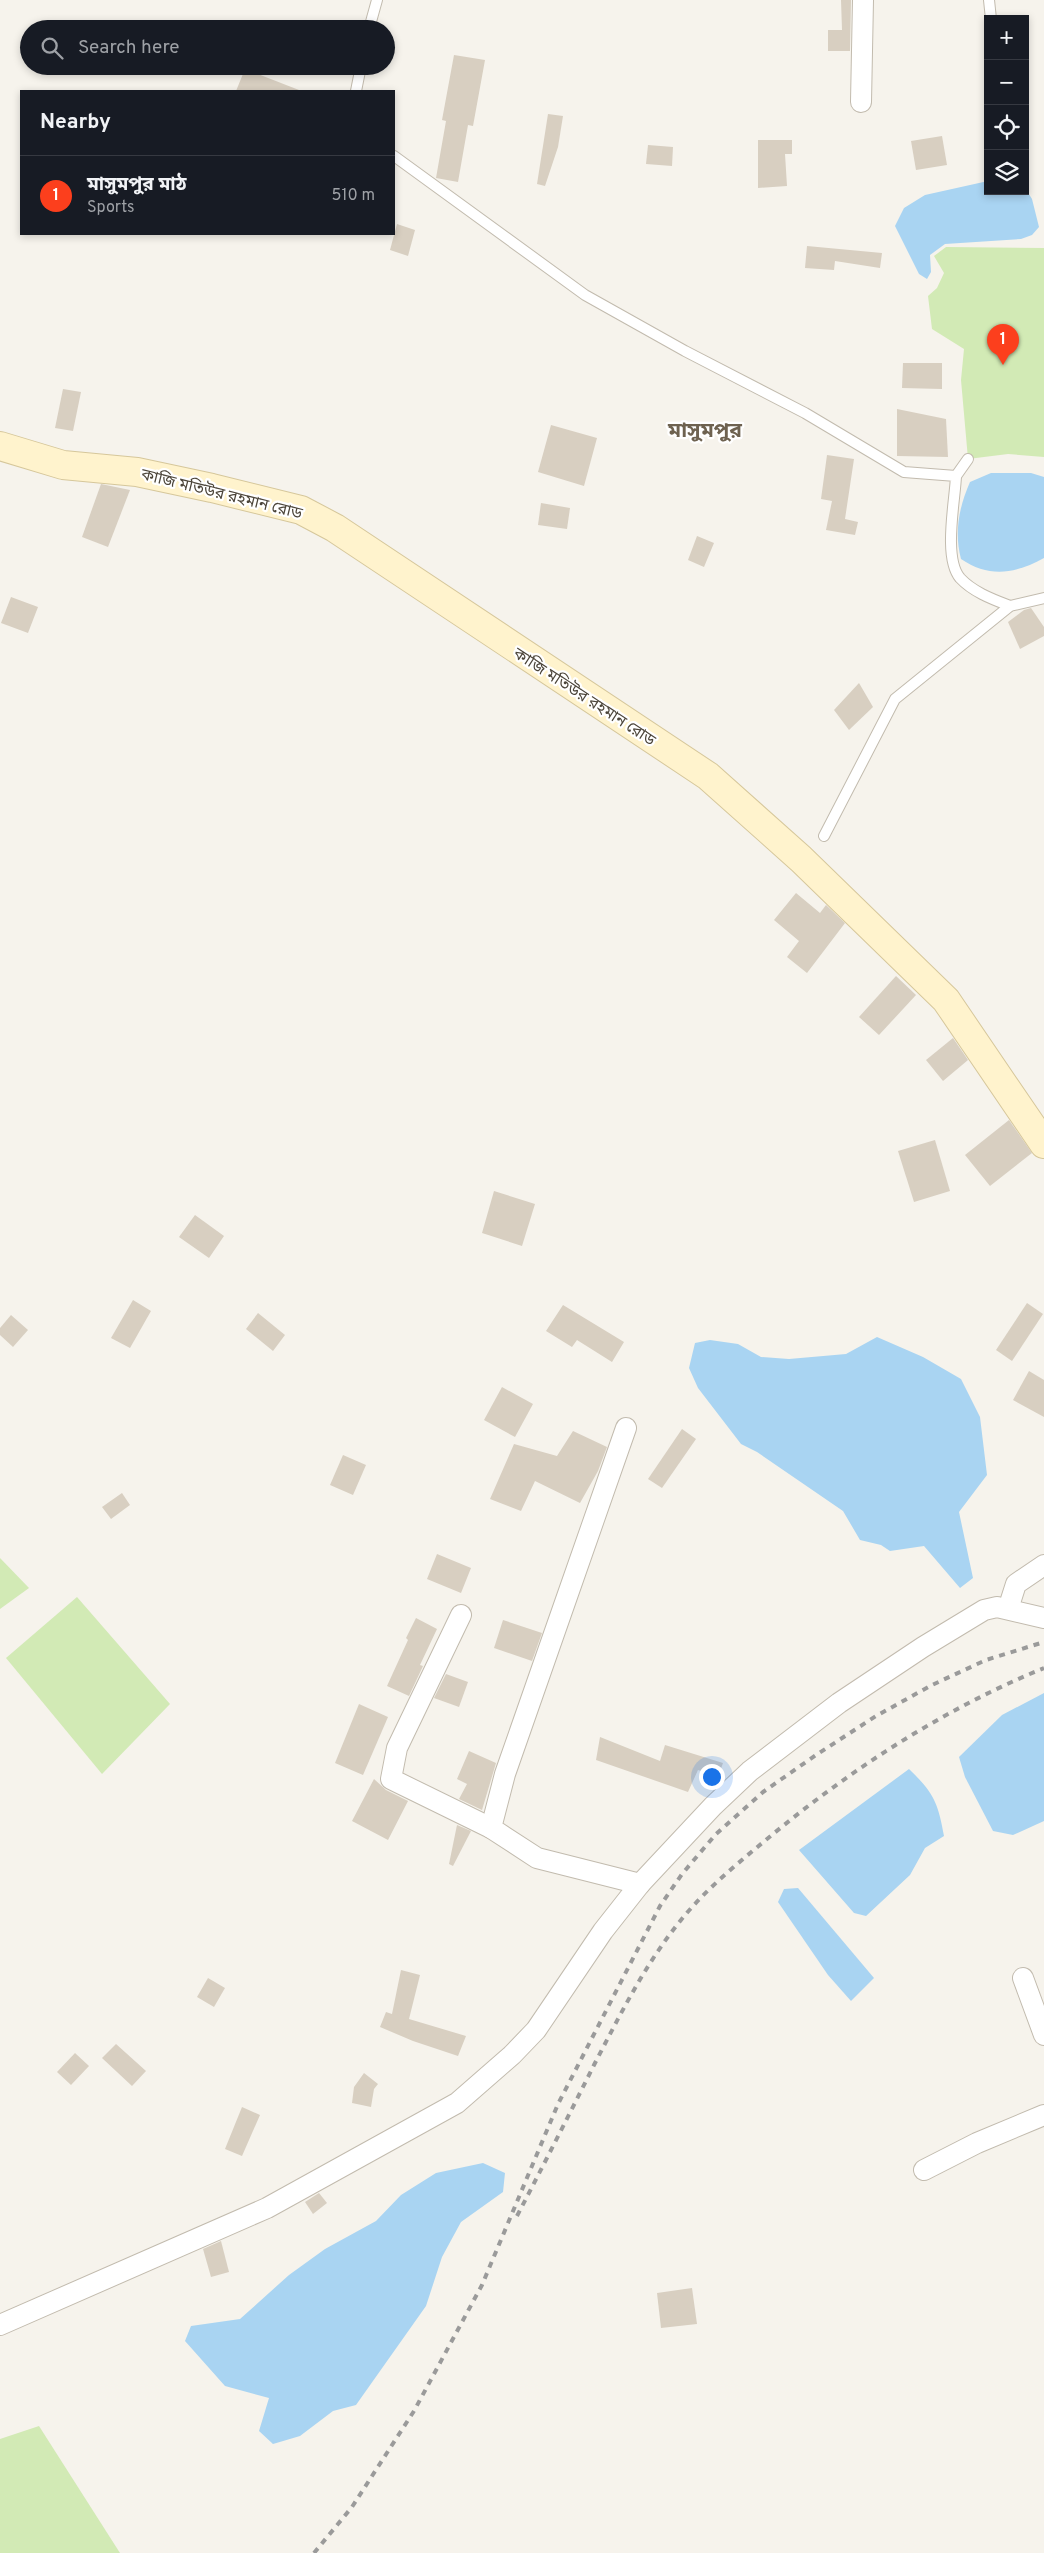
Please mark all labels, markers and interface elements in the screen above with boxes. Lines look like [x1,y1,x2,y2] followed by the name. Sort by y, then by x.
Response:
[984,15,1029,195] map controls
[984,15,1029,60] button: +
[20,20,395,75] search box
[38,34,66,62] icon: search
[78,36,180,60] text: Search here
[984,60,1029,105] button: −
[984,105,1029,150] button: locate
[40,109,111,136] text: Nearby
[984,150,1029,195] button: layers
[87,173,186,197] text: মাসুমপুর মাঠ
[53,186,59,206] text: 1
[332,186,375,206] text: 510 m
[87,198,135,218] text: Sports
[987,324,1019,365] pin: 1
[667,418,742,445] district label: মাসুমপুর
[138,464,305,525] street label: কাজি মতিউর রহমান রোড
[508,643,660,751] street label: কাজি মতিউর রহমান রোড
[699,1764,725,1790] your location

